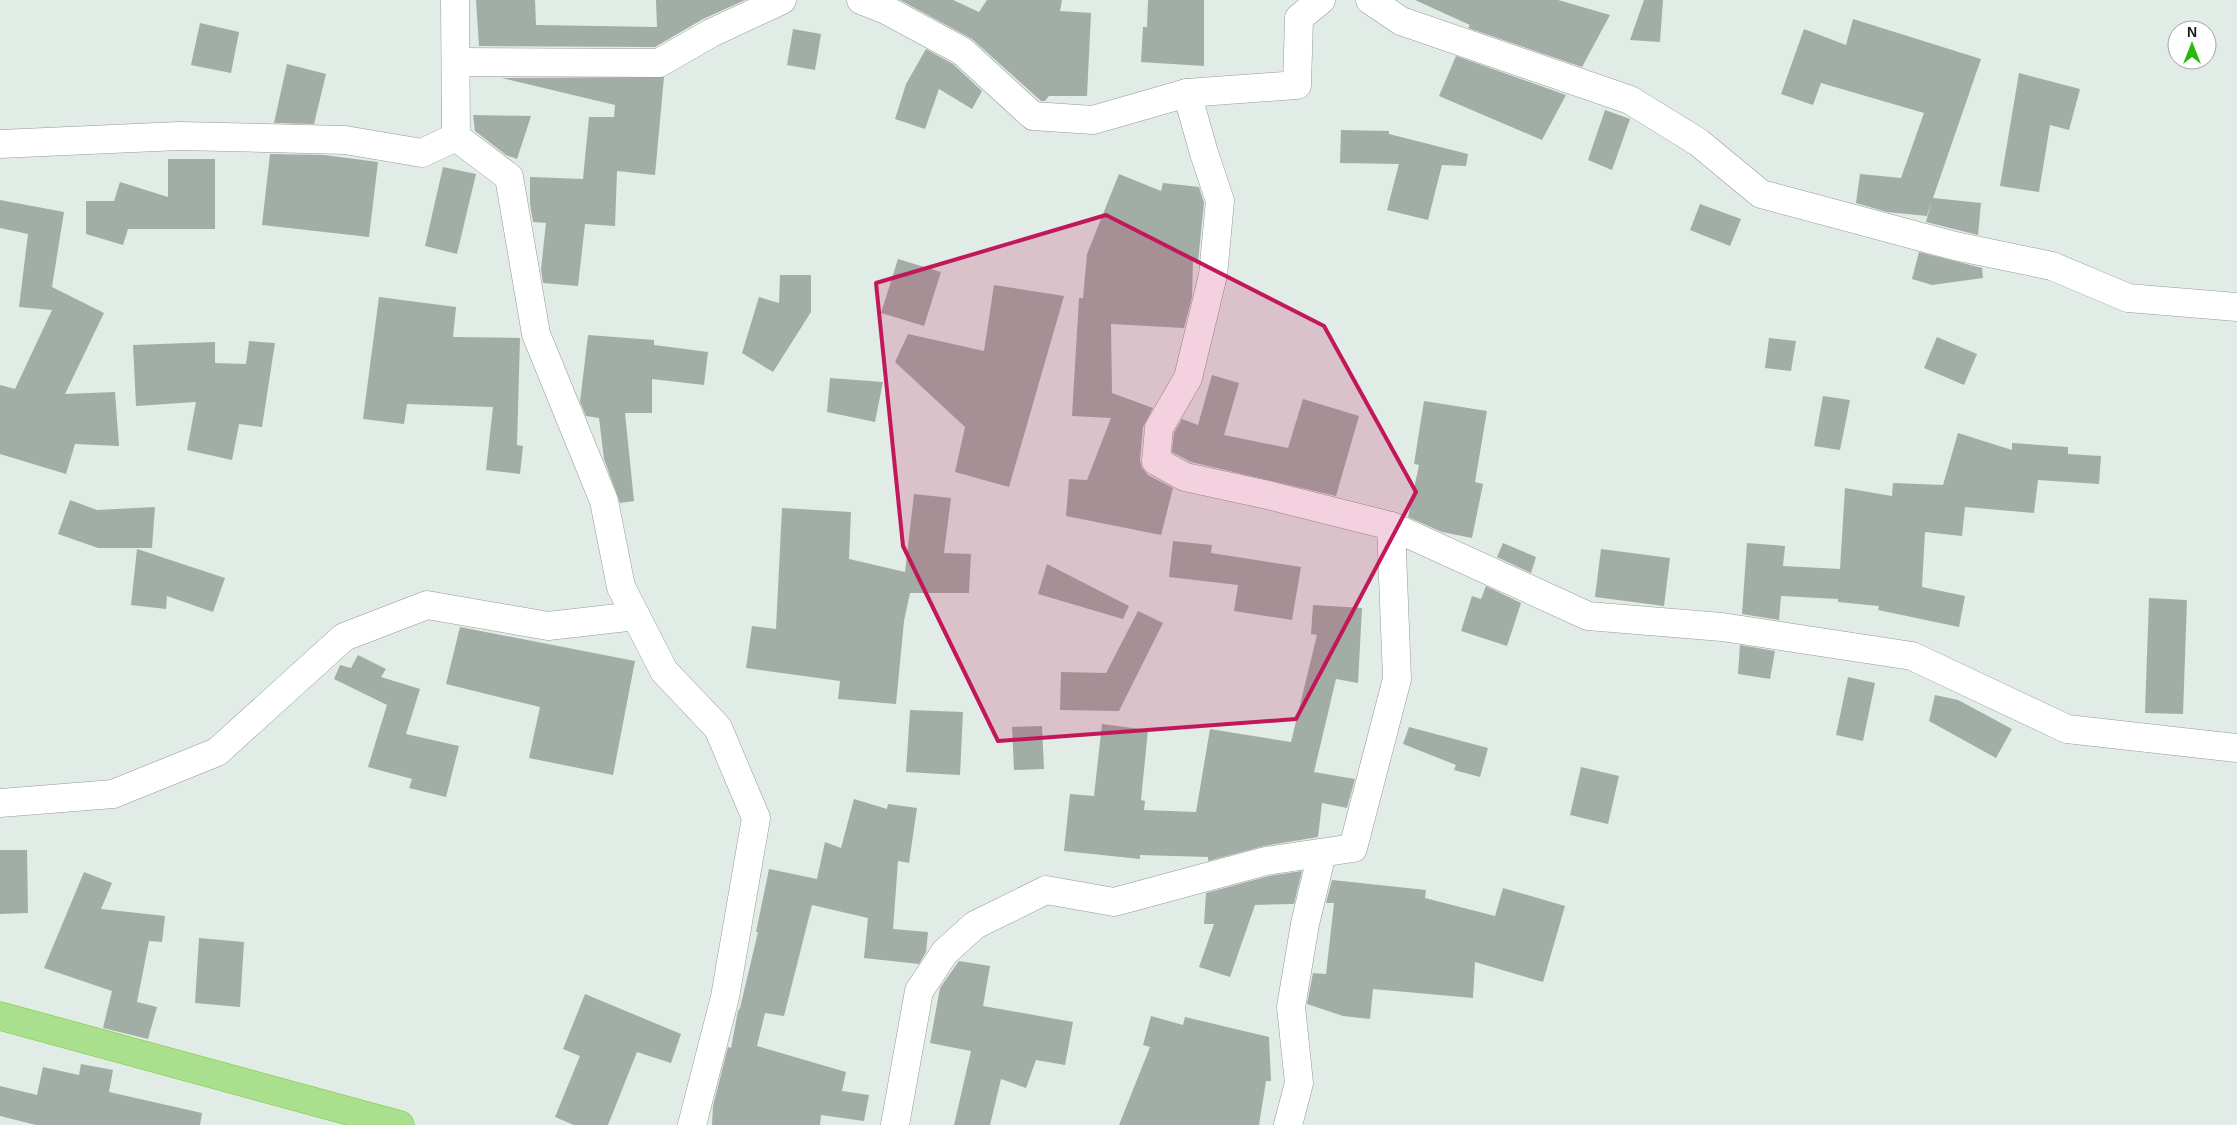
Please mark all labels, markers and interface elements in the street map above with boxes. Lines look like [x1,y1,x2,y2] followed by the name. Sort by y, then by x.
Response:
[2167,20,2217,70] north arrow
[2187,24,2197,40] text: N

